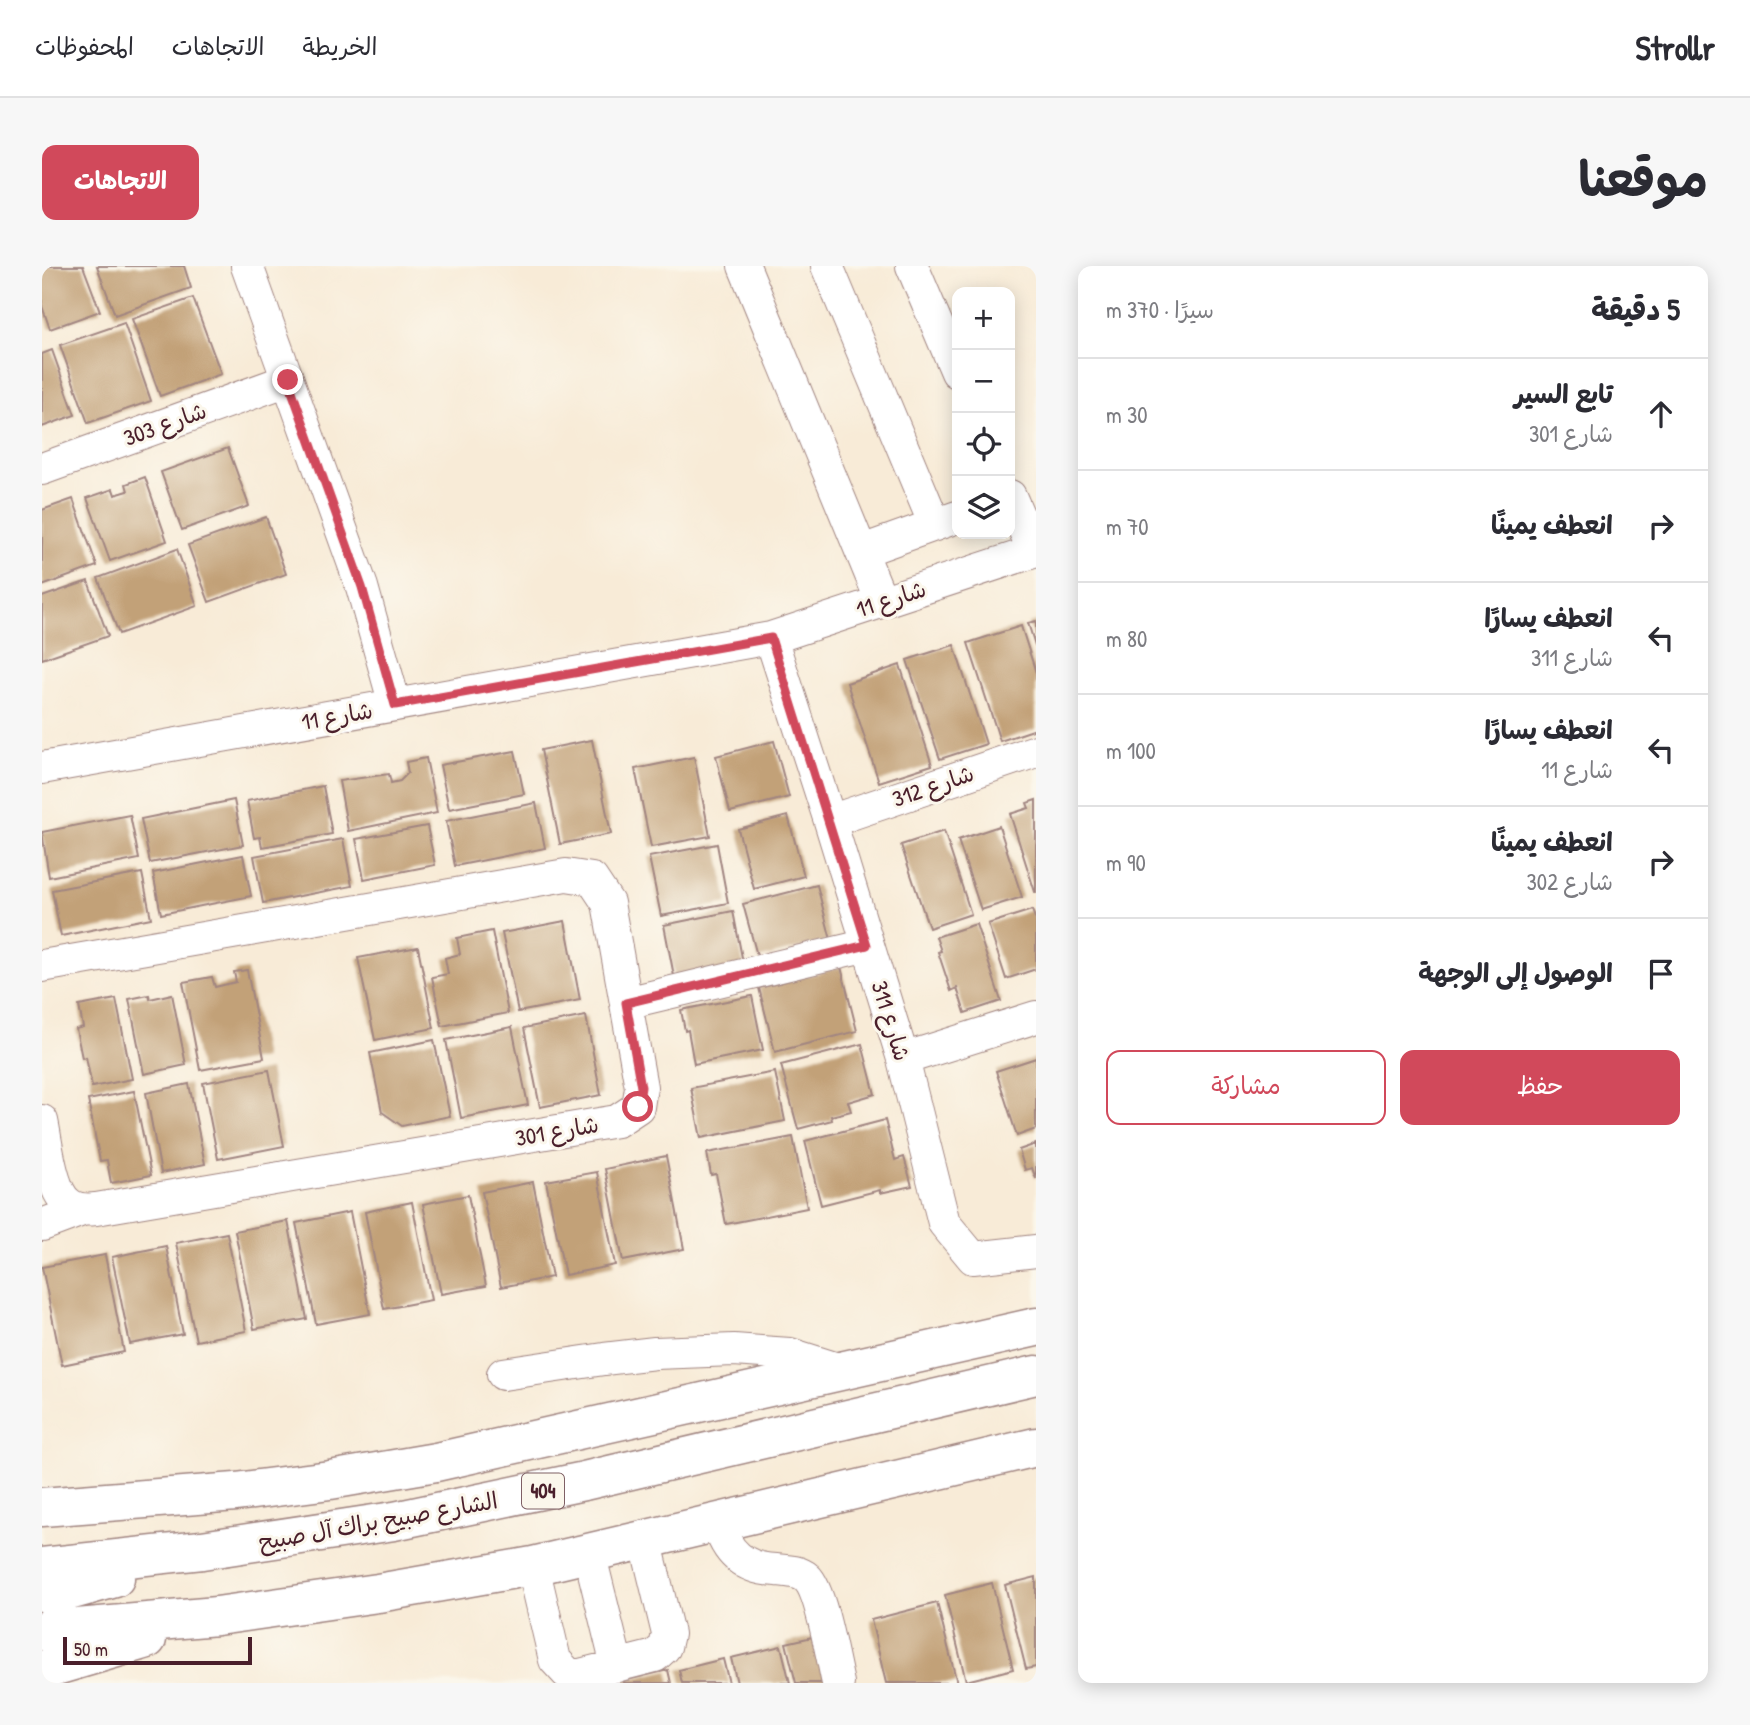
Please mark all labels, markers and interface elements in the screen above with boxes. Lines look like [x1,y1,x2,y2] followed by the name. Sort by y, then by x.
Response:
[1636,26,1715,70] text: Strollr
[35,30,134,62] text: المحفوظات
[172,30,265,62] text: الاتجاهات
[303,30,377,62] text: الخريطة
[42,145,199,220] button: الاتجاهات
[1578,145,1708,211] text: موقعنا
[952,287,1015,539] map controls
[952,287,1015,350] button: +
[1591,289,1680,329] text: 5 دقيقة
[1106,294,1214,325] text: سيرًا · 370 m
[952,350,1015,413] button: −
[272,364,303,395] route end
[1514,376,1613,411] text: تابع السير
[119,394,211,454] street label: شارع 303
[1642,395,1680,433] icon: ahead
[1106,399,1148,430] text: 30 m
[952,413,1015,476] button: locate
[1529,418,1613,449] text: شارع 301
[952,476,1015,539] button: layers
[1491,507,1613,542] text: انعطف يمينًا
[1642,507,1680,545] icon: right
[1106,511,1149,542] text: 70 m
[852,573,930,625] street label: شارع 11
[1484,600,1613,635] text: انعطف يسارًا
[1642,619,1680,657] icon: left
[1106,623,1147,654] text: 80 m
[1531,642,1613,673] text: شارع 311
[299,694,375,738] street label: شارع 11
[1484,712,1613,747] text: انعطف يسارًا
[1642,731,1680,769] icon: left
[1106,735,1156,766] text: 100 m
[1541,754,1613,785] text: شارع 11
[888,757,978,815] street label: شارع 312
[1491,824,1613,859] text: انعطف يمينًا
[1642,843,1680,881] icon: right
[1106,847,1146,878] text: 90 m
[1527,866,1613,897] text: شارع 302
[1418,955,1613,990] text: الوصول إلى الوجهة
[1642,955,1680,993] icon: arrive
[864,977,918,1065] street label: شارع 311
[1106,1050,1386,1125] button: مشاركة
[1400,1050,1680,1125] button: حفظ
[622,1091,653,1122] route start
[513,1108,601,1154] street label: شارع 301
[522,1474,564,1508] road number: 404
[256,1484,500,1558] street label: الشارع صبيح براك آل صبيح
[63,1634,252,1666] scale bar
[74,1636,108,1662] text: 50 m

